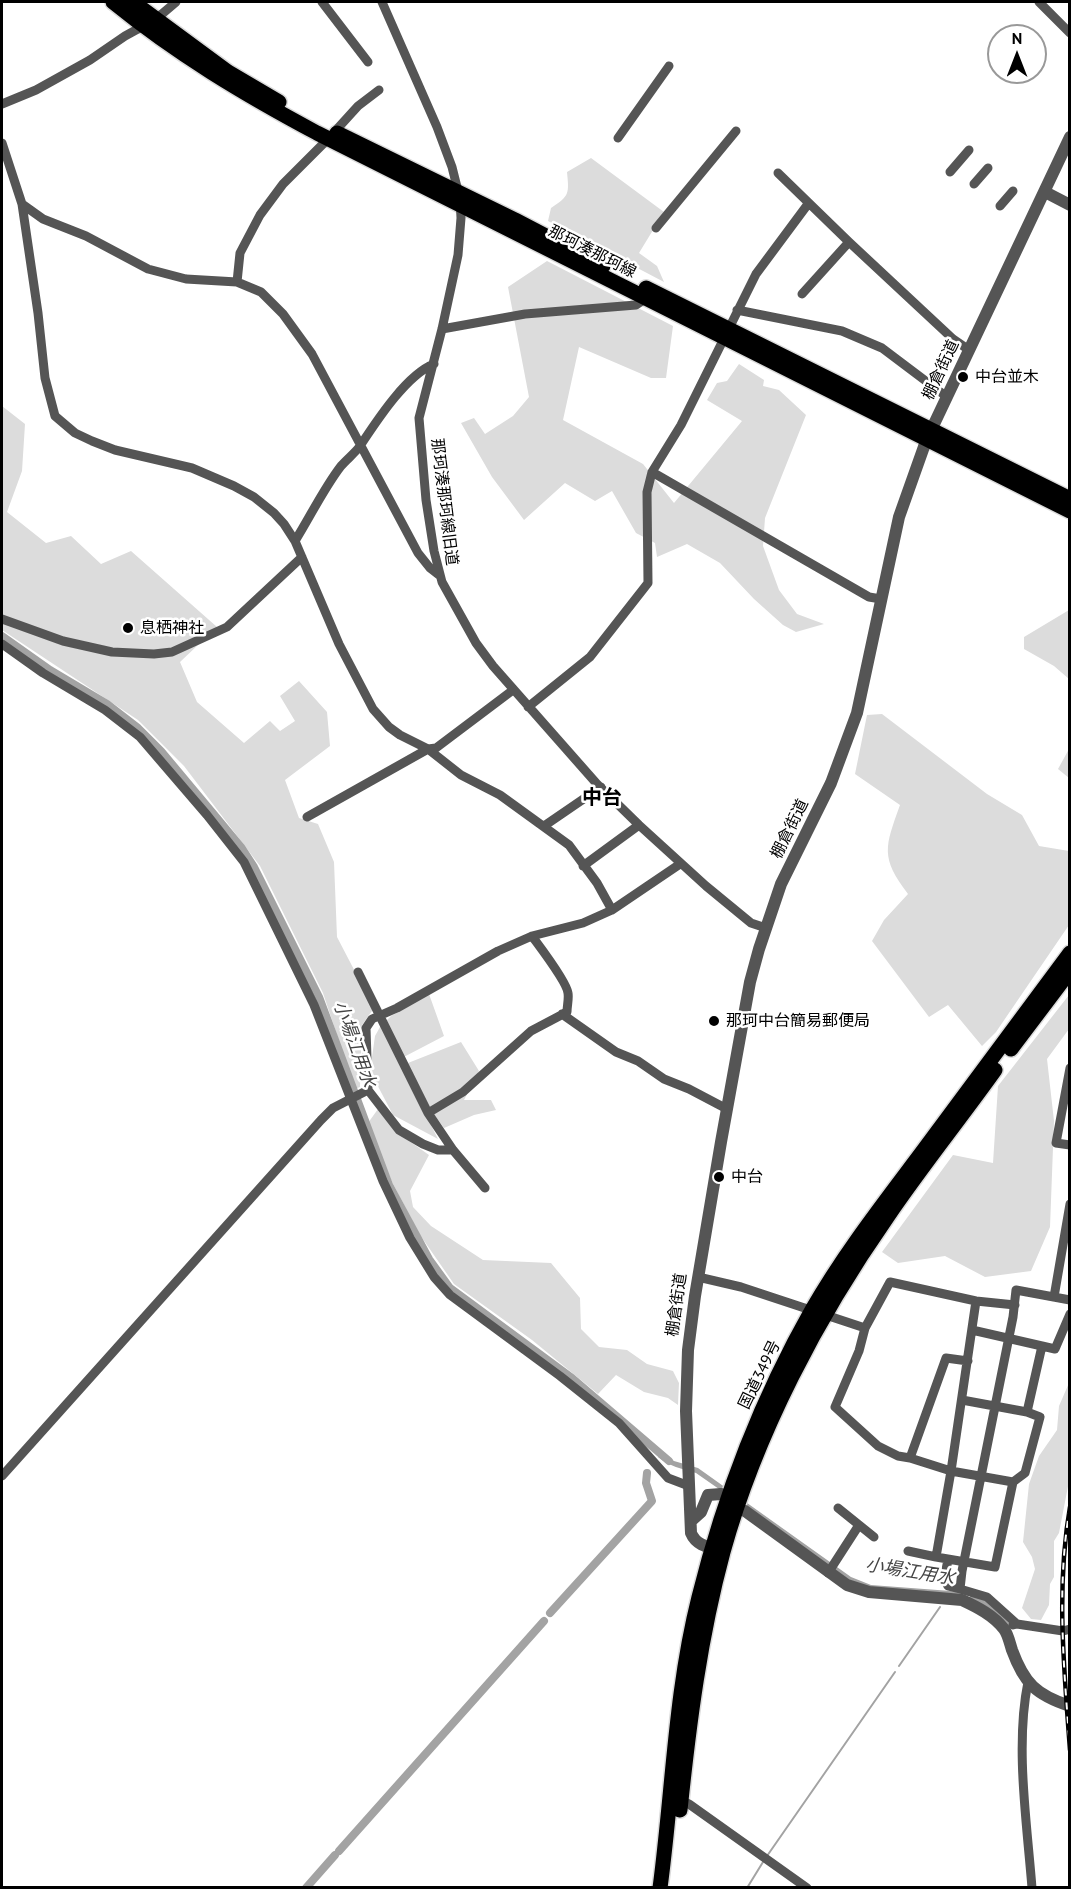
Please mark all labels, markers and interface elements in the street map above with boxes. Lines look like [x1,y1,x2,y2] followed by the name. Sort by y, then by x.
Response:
[987,24,1047,84] north arrow
[1012,28,1022,48] text: N
[545,222,639,282] street label: 那珂湊那珂線
[919,337,963,403] street label: 棚倉街道
[975,367,1039,387] place label: 中台並木
[956,370,970,384] marker: 中台並木
[427,437,461,567] street label: 那珂湊那珂線旧道
[140,618,204,638] place label: 息栖神社
[121,621,135,635] marker: 息栖神社
[582,786,622,810] district label: 中台
[767,796,813,862] street label: 棚倉街道
[328,998,380,1090] water label: 小場江用水
[726,1011,870,1031] place label: 那珂中台簡易郵便局
[707,1014,721,1028] marker: 那珂中台簡易郵便局
[731,1167,763,1187] place label: 中台
[712,1170,726,1184] marker: 中台
[663,1272,691,1338] street label: 棚倉街道
[735,1337,785,1413] street label: 国道349号
[864,1554,956,1590] water label: 小場江用水

